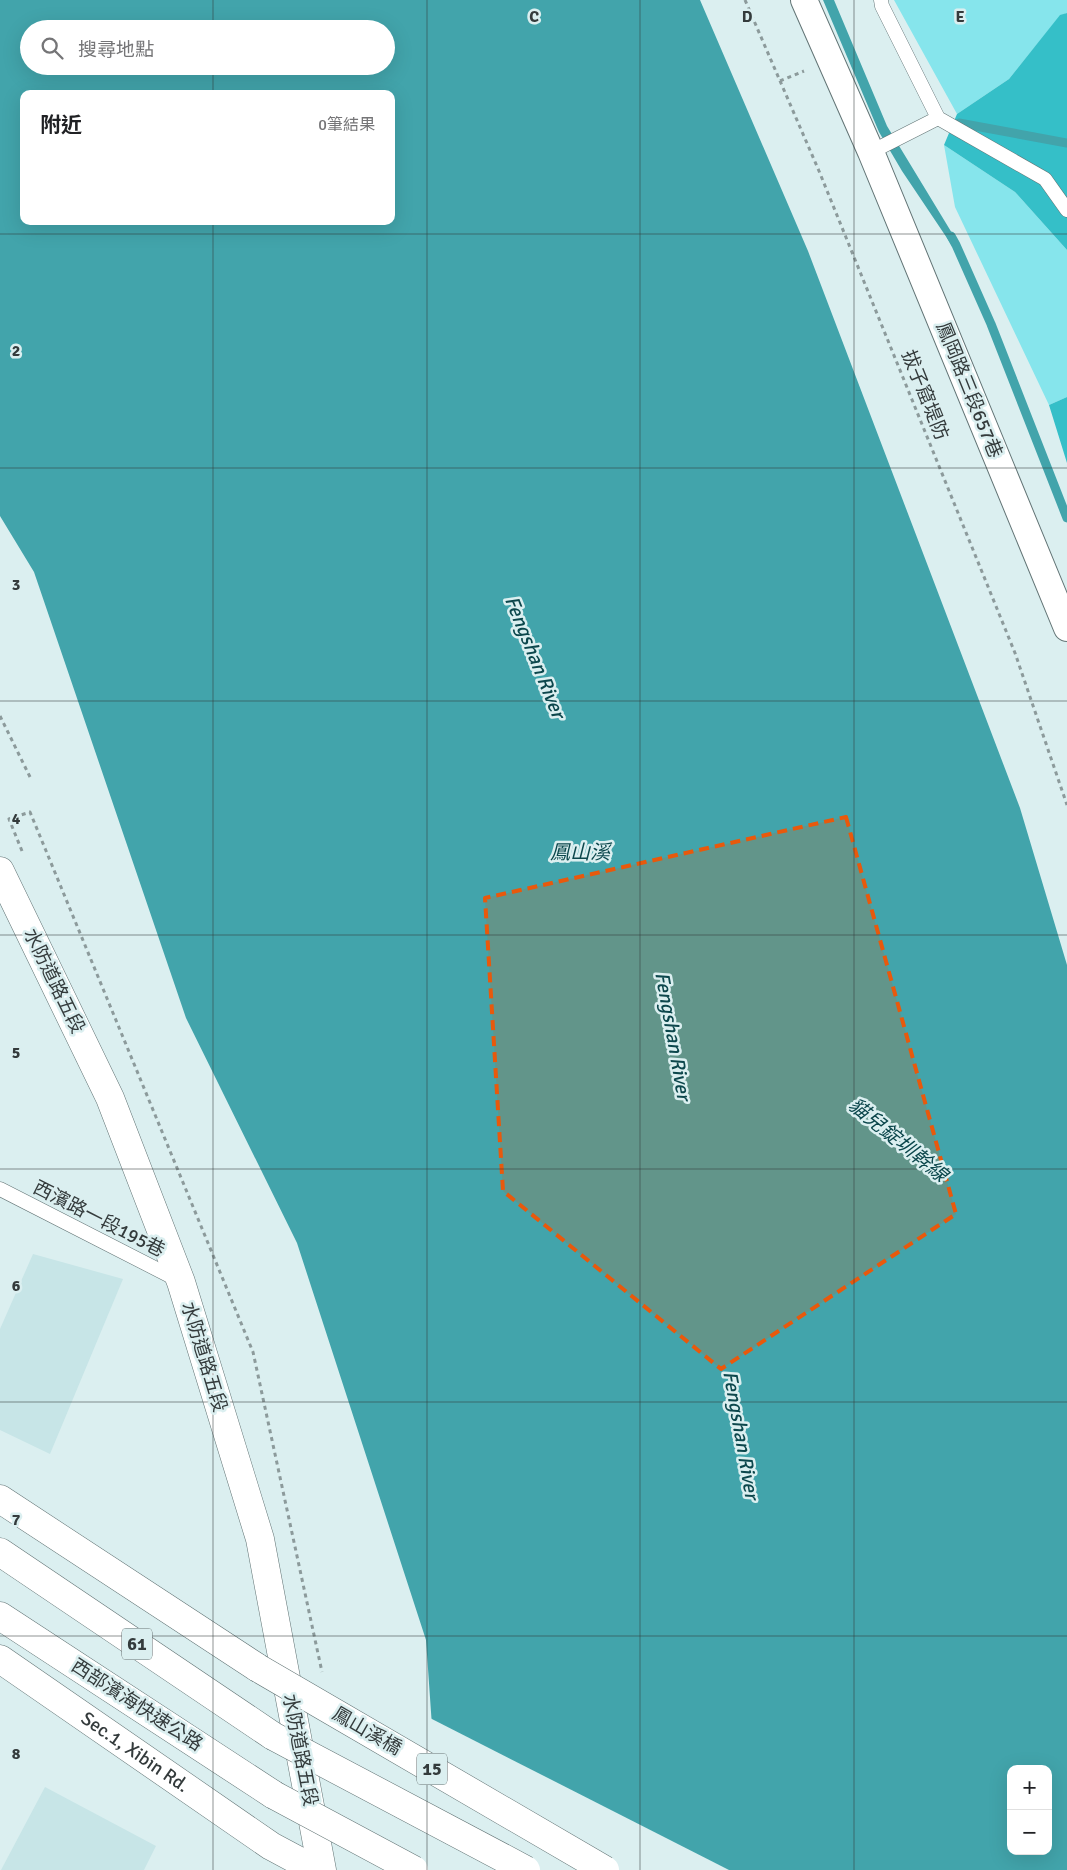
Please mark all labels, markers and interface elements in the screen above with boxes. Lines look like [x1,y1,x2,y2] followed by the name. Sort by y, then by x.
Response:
[529,7,539,27] text: C
[742,7,753,27] text: D
[955,7,965,27] text: E
[20,20,395,75] search box
[38,34,66,62] icon: search
[78,38,154,62] text: 搜尋地點
[40,112,82,138] text: 附近
[318,115,375,135] text: 0筆結果
[931,318,1007,462] street label: 鳳岡路三段657巷
[12,341,20,361] text: 2
[896,346,954,444] street label: 拔子窟堤防
[12,575,20,595] text: 3
[499,592,572,724] water label: Fengshan River
[12,809,21,829] text: 4
[550,840,613,865] water label: 鳳山溪
[18,925,90,1037] street label: 水防道路五段
[649,970,697,1105] water label: Fengshan River
[12,1043,20,1063] text: 5
[844,1093,954,1189] water label: 貓兒錠圳幹線
[29,1175,169,1263] street label: 西濱路一段195巷
[12,1276,21,1296] text: 6
[176,1299,232,1415] street label: 水防道路五段
[717,1369,765,1504] water label: Fengshan River
[12,1510,21,1530] text: 7
[122,1628,152,1660] road number: 61
[67,1654,207,1756] street label: 西部濱海快速公路
[277,1692,323,1808] street label: 水防道路五段
[328,1702,406,1760] street label: 鳳山溪橋
[76,1707,194,1798] street label: Sec.1, Xibin Rd.
[12,1744,21,1764] text: 8
[417,1754,447,1785] road number: 15
[1007,1765,1052,1855] map controls
[1007,1765,1052,1810] button: +
[1007,1810,1052,1855] button: −

